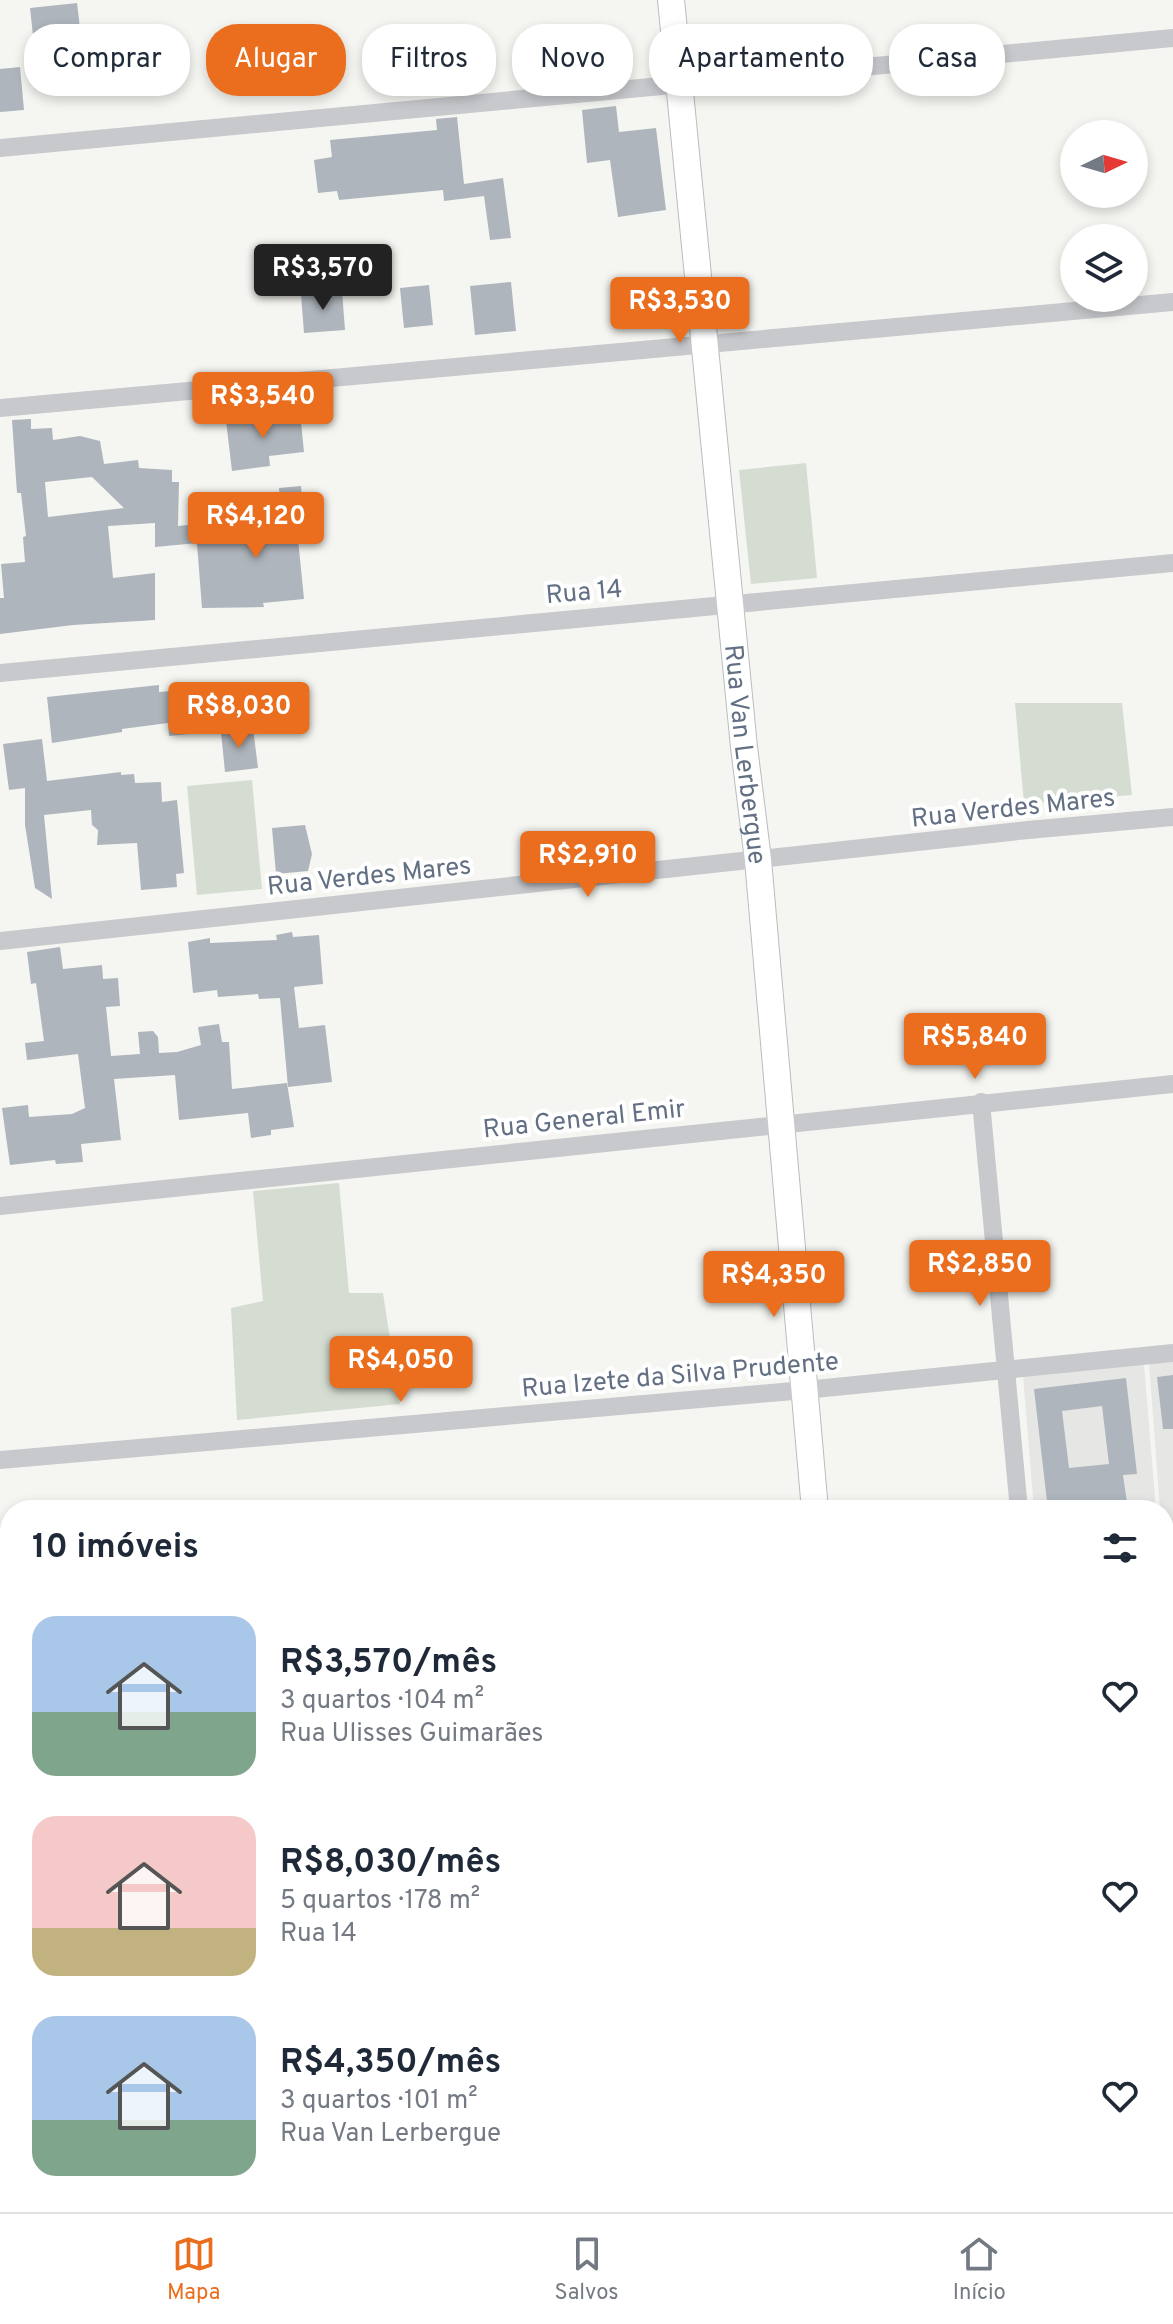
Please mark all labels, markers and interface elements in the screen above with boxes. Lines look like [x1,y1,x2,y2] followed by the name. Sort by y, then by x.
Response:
[24,24,190,96] chip: Comprar
[206,24,346,96] chip: Alugar
[362,24,496,96] chip: Filtros
[512,24,633,96] chip: Novo
[649,24,873,96] chip: Apartamento
[889,24,1005,96] chip: Casa
[1060,120,1148,208] north arrow
[1060,120,1148,312] map controls
[1060,224,1148,312] button: layers
[249,244,397,312] pin: R$3,570
[272,253,374,286] text: R$3,570
[606,277,754,345] pin: R$3,530
[628,286,732,319] text: R$3,530
[189,372,337,440] pin: R$3,540
[210,381,316,414] text: R$3,540
[182,492,330,560] pin: R$4,120
[206,501,306,534] text: R$4,120
[545,574,624,613] street label: Rua 14
[715,643,772,866] street label: Rua Van Lerbergue
[165,682,313,750] pin: R$8,030
[186,691,292,724] text: R$8,030
[910,782,1117,837] street label: Rua Verdes Mares
[514,831,662,899] pin: R$2,910
[538,840,638,873] text: R$2,910
[266,850,473,905] street label: Rua Verdes Mares
[901,1013,1049,1081] pin: R$5,840
[922,1022,1028,1055] text: R$5,840
[481,1093,687,1148] street label: Rua General Emir
[906,1240,1054,1308] pin: R$2,850
[927,1249,1033,1282] text: R$2,850
[700,1251,848,1319] pin: R$4,350
[721,1260,827,1293] text: R$4,350
[327,1336,475,1404] pin: R$4,050
[348,1345,454,1378] text: R$4,050
[520,1346,840,1407] street label: Rua Izete da Silva Prudente
[1098,1526,1142,1570] icon: filters
[32,1527,199,1570] text: 10 imóveis
[280,1642,497,1685] text: R$3,570/mês
[96,1648,192,1744] icon: home
[1098,1674,1142,1718] icon: heart
[280,1685,484,1718] text: 3 quartos · 104 m²
[280,1718,543,1751] text: Rua Ulisses Guimarães
[280,1842,501,1885] text: R$8,030/mês
[96,1848,192,1944] icon: home
[1098,1874,1142,1918] icon: heart
[280,1885,480,1918] text: 5 quartos · 178 m²
[280,1918,357,1951] text: Rua 14
[280,2042,501,2085] text: R$4,350/mês
[96,2048,192,2144] icon: home
[1098,2074,1142,2118] icon: heart
[280,2085,478,2118] text: 3 quartos · 101 m²
[280,2118,501,2151] text: Rua Van Lerbergue
[167,2232,220,2307] tab: Mapa
[555,2232,619,2307] tab: Salvos
[953,2232,1006,2307] tab: Início

